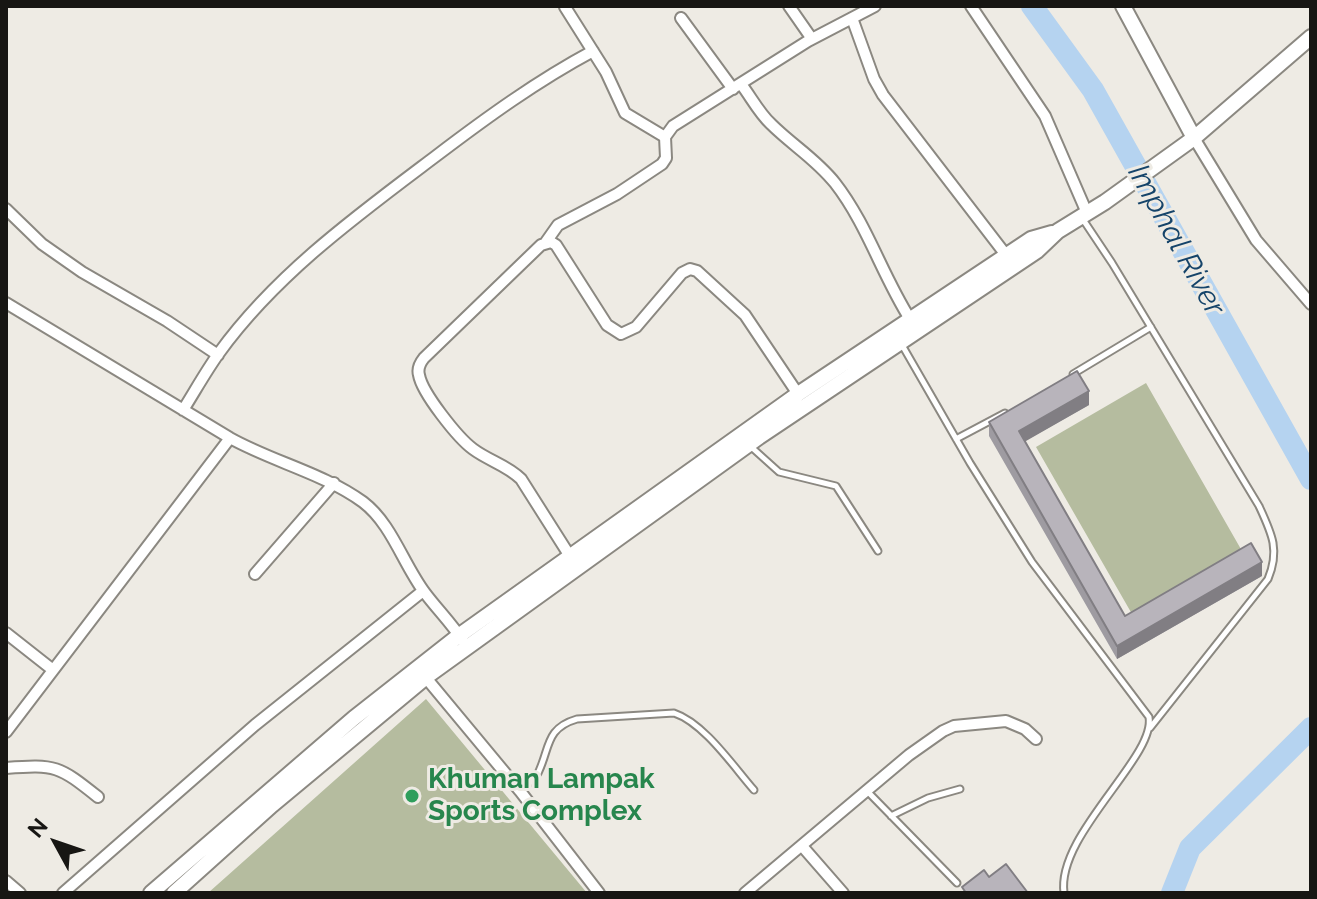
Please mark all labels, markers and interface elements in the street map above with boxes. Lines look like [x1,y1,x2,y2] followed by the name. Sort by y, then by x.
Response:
[1120,158,1232,322] water label: Imphal River
[428,763,655,829] place label: Khuman Lampak Sports Complex
[403,787,421,805] marker: Khuman Lampak Sports Complex
[16,803,96,883] north arrow
[22,813,53,842] text: N

